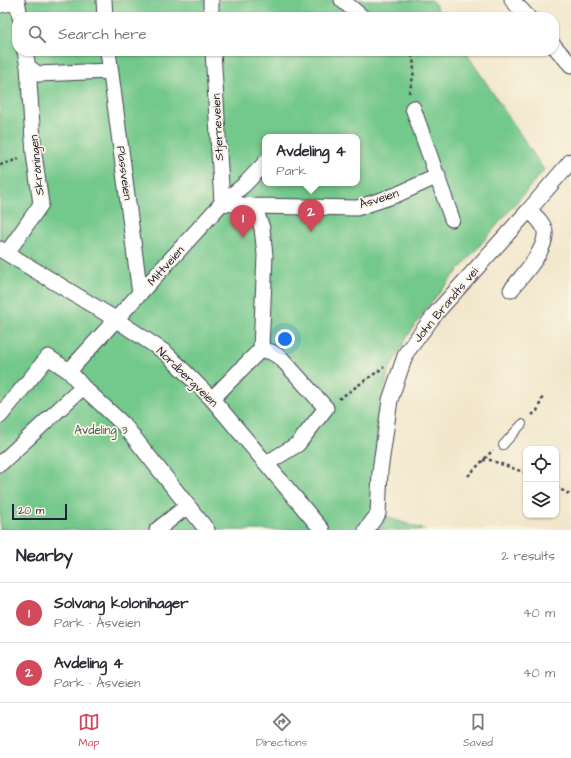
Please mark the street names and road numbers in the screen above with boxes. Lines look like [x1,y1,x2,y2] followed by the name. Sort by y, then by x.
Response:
[208,93,228,161] street label: Stjerneveien
[25,134,50,196] street label: Skråningen
[112,145,136,201] street label: Plassveien
[357,185,401,213] street label: Åsveien
[143,242,189,290] street label: Mittveien
[409,264,483,346] street label: John Brandts vei
[152,343,222,412] street label: Nordbergveien

